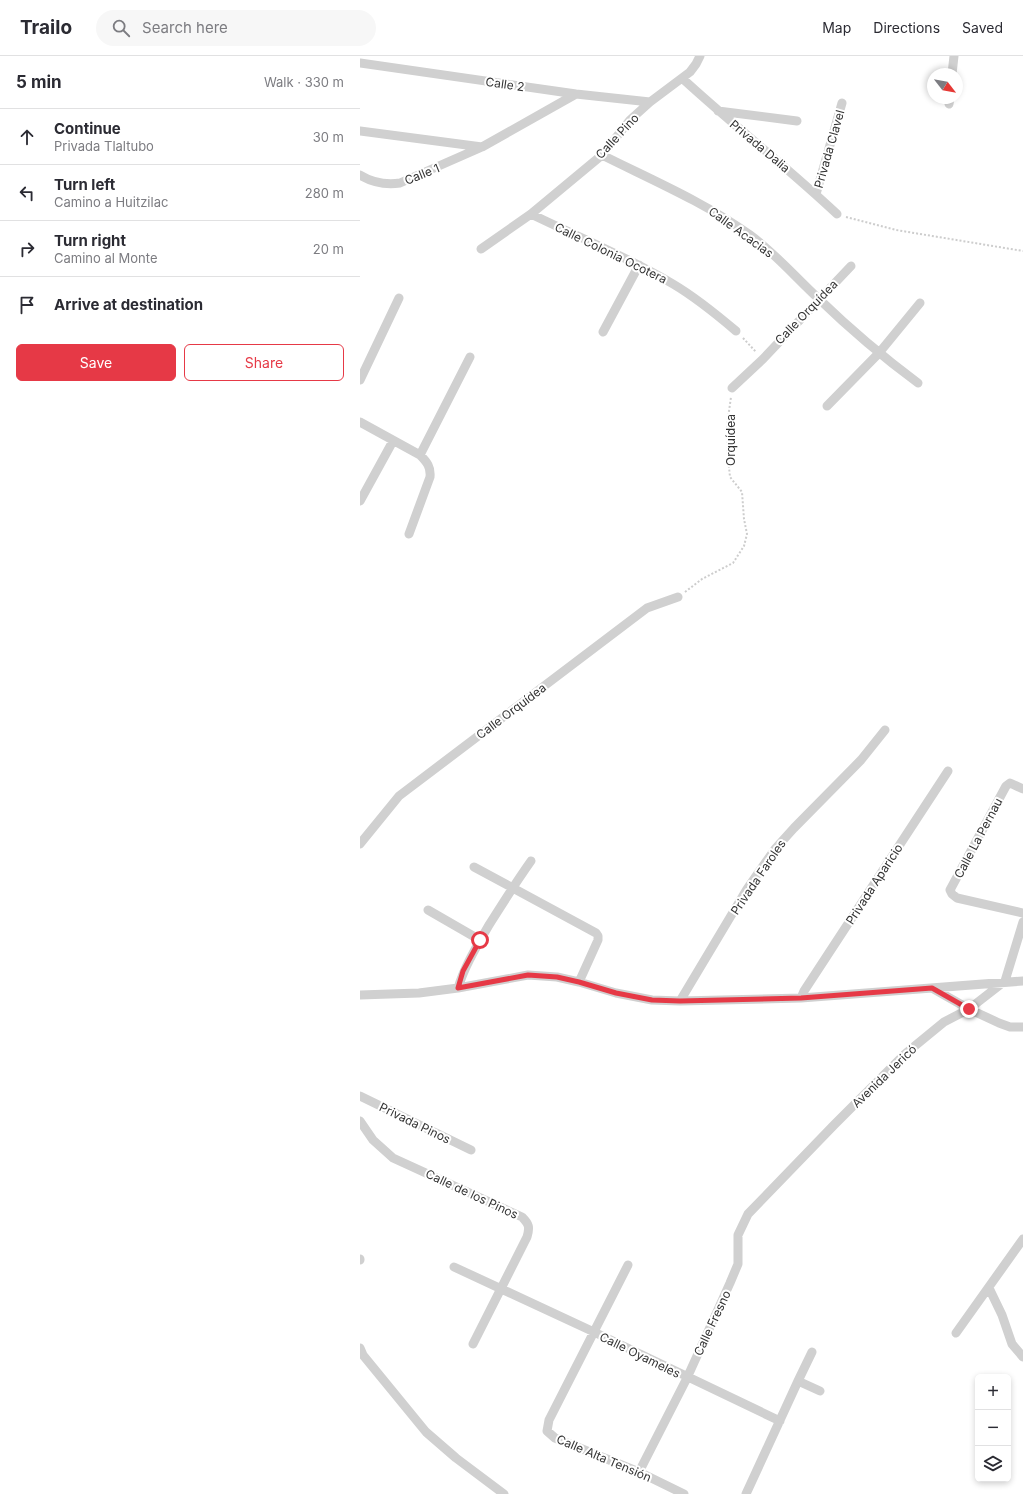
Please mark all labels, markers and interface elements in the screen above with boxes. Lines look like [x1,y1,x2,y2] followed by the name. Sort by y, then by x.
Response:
[96,10,376,46] search box
[20,16,72,39] text: Trailo
[110,17,132,39] icon: search
[142,18,228,37] text: Search here
[822,19,851,36] text: Map
[873,19,940,36] text: Directions
[962,19,1003,36] text: Saved
[927,68,963,104] north arrow
[16,72,62,92] text: 5 min
[264,74,344,90] text: Walk · 330 m
[485,74,525,94] street label: Calle 2
[811,108,847,190] street label: Privada Clavel
[592,110,642,162] street label: Calle Pino
[727,116,793,176] street label: Privada Dalia
[54,119,121,138] text: Continue
[16,126,38,148] icon: ahead
[313,129,344,145] text: 30 m
[54,138,154,154] text: Privada Tlaltubo
[402,160,442,188] street label: Calle 1
[54,175,115,194] text: Turn left
[16,182,38,204] icon: left
[305,185,344,201] text: 280 m
[54,194,168,210] text: Camino a Huitzilac
[706,203,776,261] street label: Calle Acacias
[552,219,670,287] street label: Calle Colonia Ocotera
[54,231,126,250] text: Turn right
[16,238,38,260] icon: right
[313,241,344,257] text: 20 m
[54,250,158,266] text: Camino al Monte
[772,277,840,347] street label: Calle Orquídea
[16,294,38,316] icon: arrive
[54,295,203,314] text: Arrive at destination
[16,344,176,381] button: Save
[184,344,344,381] button: Share
[723,414,738,466] street label: Orquídea
[473,680,549,742] street label: Calle Orquídea
[951,795,1005,881] street label: Calle La Pernau
[727,837,789,917] street label: Privada Faroles
[842,841,906,927] street label: Privada Aparicio
[471,931,489,949] route start
[960,1000,978,1018] route end
[849,1041,919,1111] street label: Avenida Jericó
[377,1099,453,1147] street label: Privada Pinos
[423,1166,521,1222] street label: Calle de los Pinos
[690,1288,734,1358] street label: Calle Fresno
[597,1329,683,1381] street label: Calle Oyameles
[975,1374,1011,1482] map controls
[975,1374,1011,1410] button: +
[975,1410,1011,1446] button: −
[554,1431,654,1485] street label: Calle Alta Tensión
[975,1446,1011,1482] button: layers

